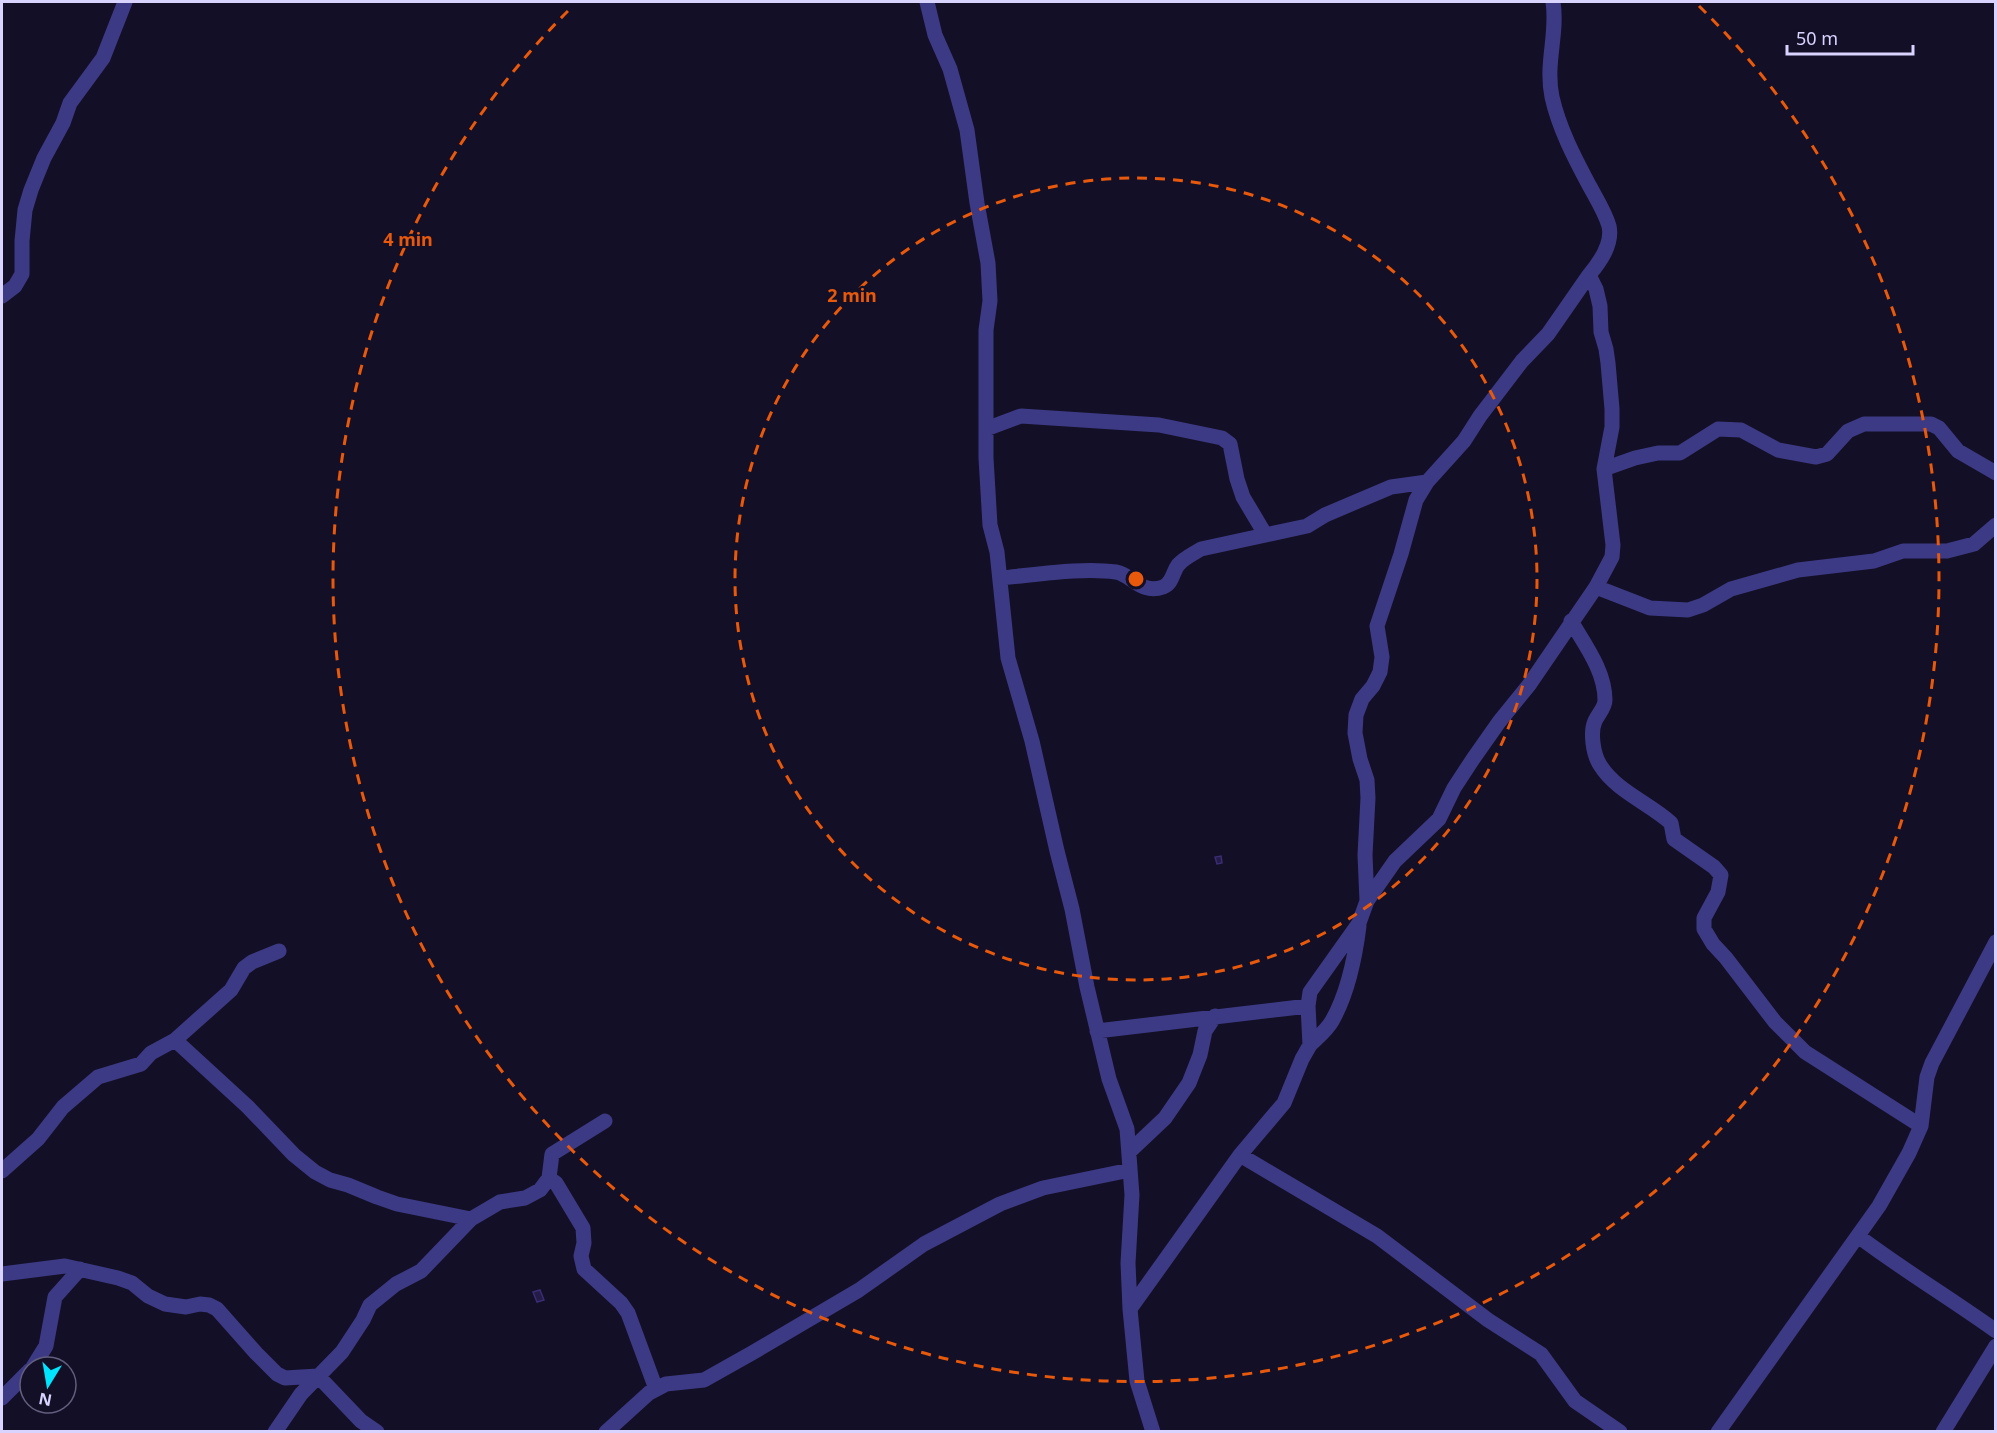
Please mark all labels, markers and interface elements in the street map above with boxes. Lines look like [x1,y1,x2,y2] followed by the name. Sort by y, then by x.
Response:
[1787,18,1913,56] scale bar
[1796,26,1838,50] text: 50 m
[383,227,433,251] text: 4 min
[827,283,877,307] text: 2 min
[1126,569,1146,589] centre of rings
[18,1355,78,1415] north arrow
[37,1388,54,1412] text: N

